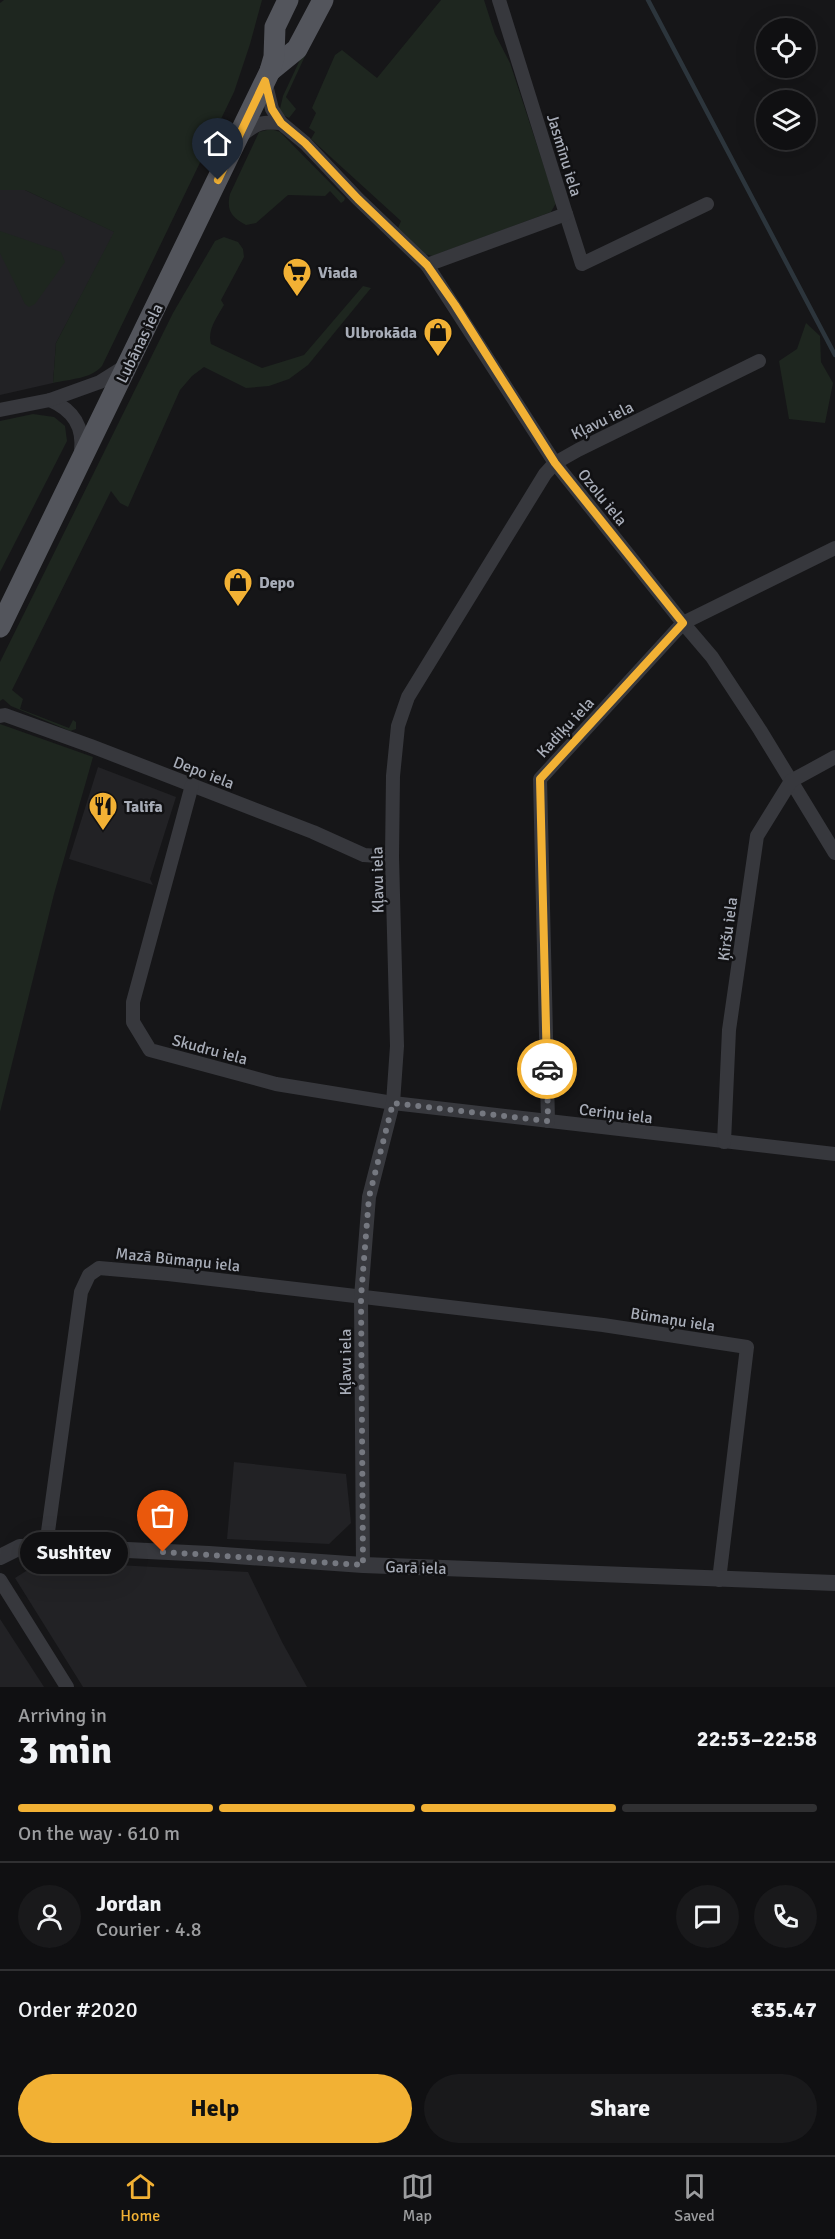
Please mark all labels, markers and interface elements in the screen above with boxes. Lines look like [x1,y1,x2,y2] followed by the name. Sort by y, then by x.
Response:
[756,18,816,150] map controls
[756,18,816,78] button: locate
[756,90,816,150] button: layers
[542,112,586,199] street label: Jasmīnu iela
[192,118,243,180] pin
[201,127,234,160] icon: home
[281,256,313,298] supermarket icon: Viada
[318,263,357,283] place label: Viada
[112,300,168,386] street label: Lubānas iela
[422,316,454,358] shop icon: Ulbrokāda
[345,323,417,343] place label: Ulbrokāda
[568,397,637,445] street label: Kļavu iela
[573,465,631,530] street label: Ozolu iela
[222,566,254,608] shop icon: Depo
[259,573,295,593] place label: Depo
[533,693,599,762] street label: Kadiķu iela
[170,752,237,794] street label: Depo iela
[87,790,119,832] restaurant icon: Talifa
[124,797,163,817] place label: Talifa
[367,846,389,914] street label: Kļavu iela
[714,896,742,962] street label: Ķiršu iela
[170,1030,250,1070] street label: Skudru iela
[517,1039,577,1099] courier
[531,1053,564,1086] icon: car
[578,1100,654,1128] street label: Ceriņu iela
[115,1244,241,1276] street label: Mazā Būmaņu iela
[629,1303,717,1337] street label: Būmaņu iela
[336,1329,356,1395] street label: Kļavu iela
[137,1490,188,1552] pin
[146,1499,179,1532] icon: bag
[19,1531,127,1573] callout: Sushitev
[37,1540,111,1565] text: Sushitev
[385,1557,447,1579] street label: Garā iela
[18,1703,107,1728] text: Arriving in
[697,1725,817,1752] text: 22:53–22:58
[18,1726,112,1774] text: 3 min
[18,1821,180,1846] text: On the way · 610 m
[18,1885,81,1948] button: person
[676,1885,739,1948] button: chat
[754,1885,817,1948] button: phone
[96,1890,162,1917] text: Jordan
[96,1917,202,1942] text: Courier · 4.8
[18,1996,138,2023] text: Order #2020
[751,1996,817,2023] text: €35.47
[18,2074,412,2143] button: Help
[424,2074,817,2143] button: Share
[120,2170,160,2226] tab: Home
[401,2170,434,2226] tab: Map
[674,2170,715,2226] tab: Saved

